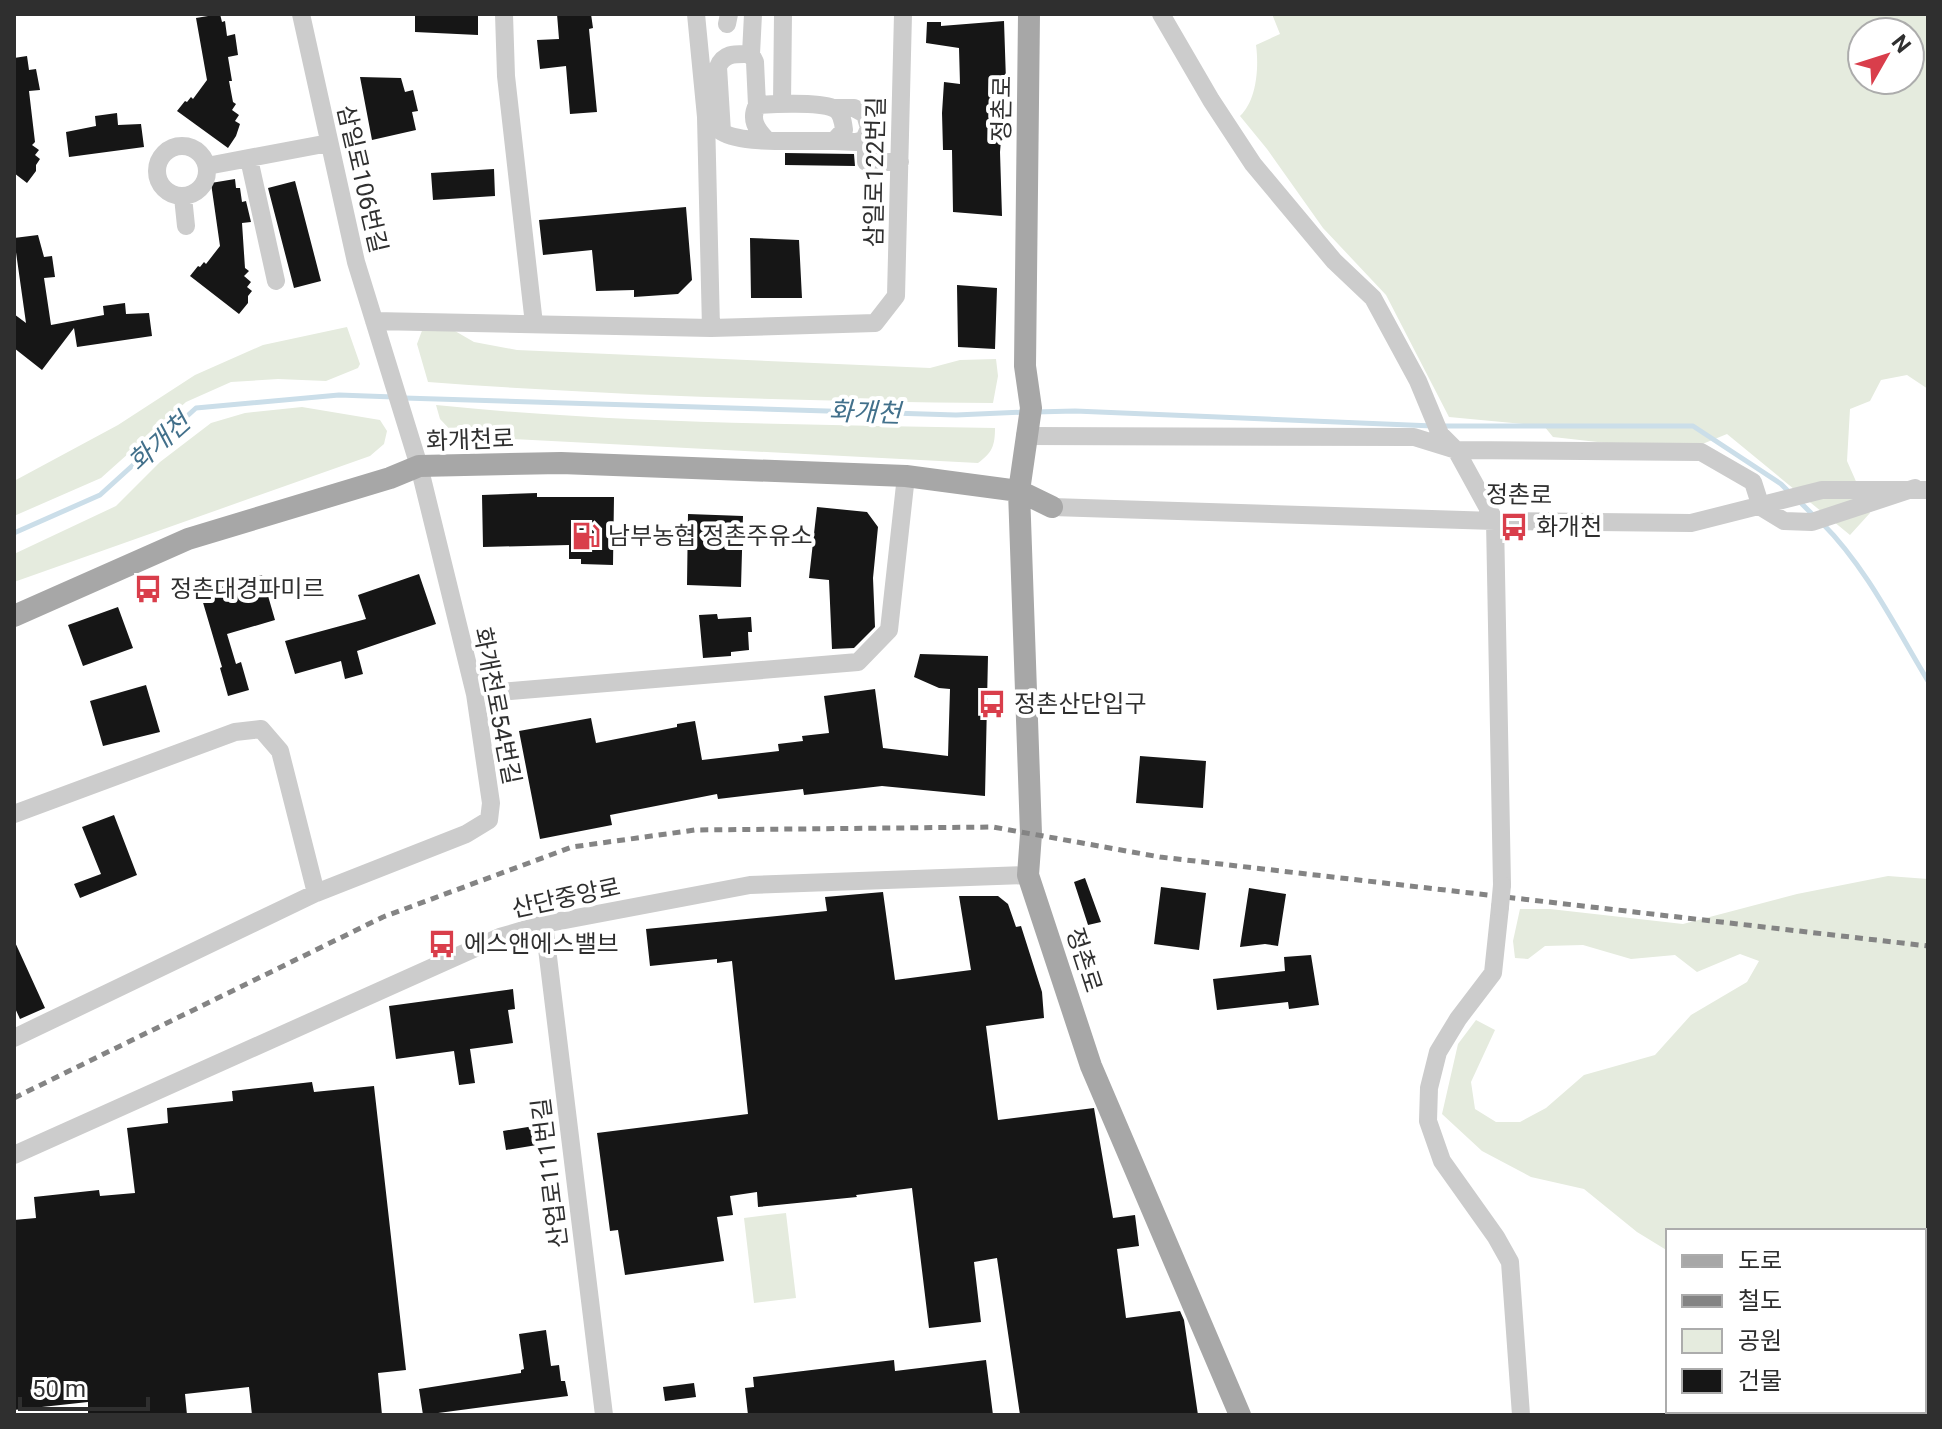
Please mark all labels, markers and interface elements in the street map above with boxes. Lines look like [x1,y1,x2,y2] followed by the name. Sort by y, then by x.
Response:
[1846,16,1926,96] north arrow
[1887,30,1916,58] text: N
[987,76,1017,142] street label: 정촌로
[860,96,890,248] street label: 삼일로122번길
[331,102,393,256] street label: 삼일로106번길
[829,396,904,428] water label: 화개천
[122,405,198,477] water label: 화개천
[425,424,515,456] street label: 화개천로
[1486,480,1552,510] street label: 정촌로
[1499,512,1529,542] bus stop icon: 화개천
[1536,513,1602,541] place label: 화개천
[571,521,601,551] fuel station icon: 남부농협 정촌주유소
[608,522,813,550] place label: 남부농협 정촌주유소
[133,574,163,604] bus stop icon: 정촌대경파미르
[170,575,325,603] place label: 정촌대경파미르
[468,625,526,787] street label: 화개천로54번길
[977,689,1007,719] bus stop icon: 정촌산단입구
[1014,690,1146,718] place label: 정촌산단입구
[509,873,623,923] street label: 산단중앙로
[1060,924,1108,996] street label: 정촌로
[427,929,457,959] bus stop icon: 에스앤에스밸브
[464,930,619,958] place label: 에스앤에스밸브
[527,1096,573,1250] street label: 산업로111번길
[1666,1229,1926,1413] legend
[1738,1247,1782,1275] text: 도로
[1738,1287,1782,1315] text: 철도
[1738,1327,1782,1355] text: 공원
[20,1361,148,1411] scale bar
[1738,1367,1782,1395] text: 건물
[32,1375,86,1403] text: 50 m

